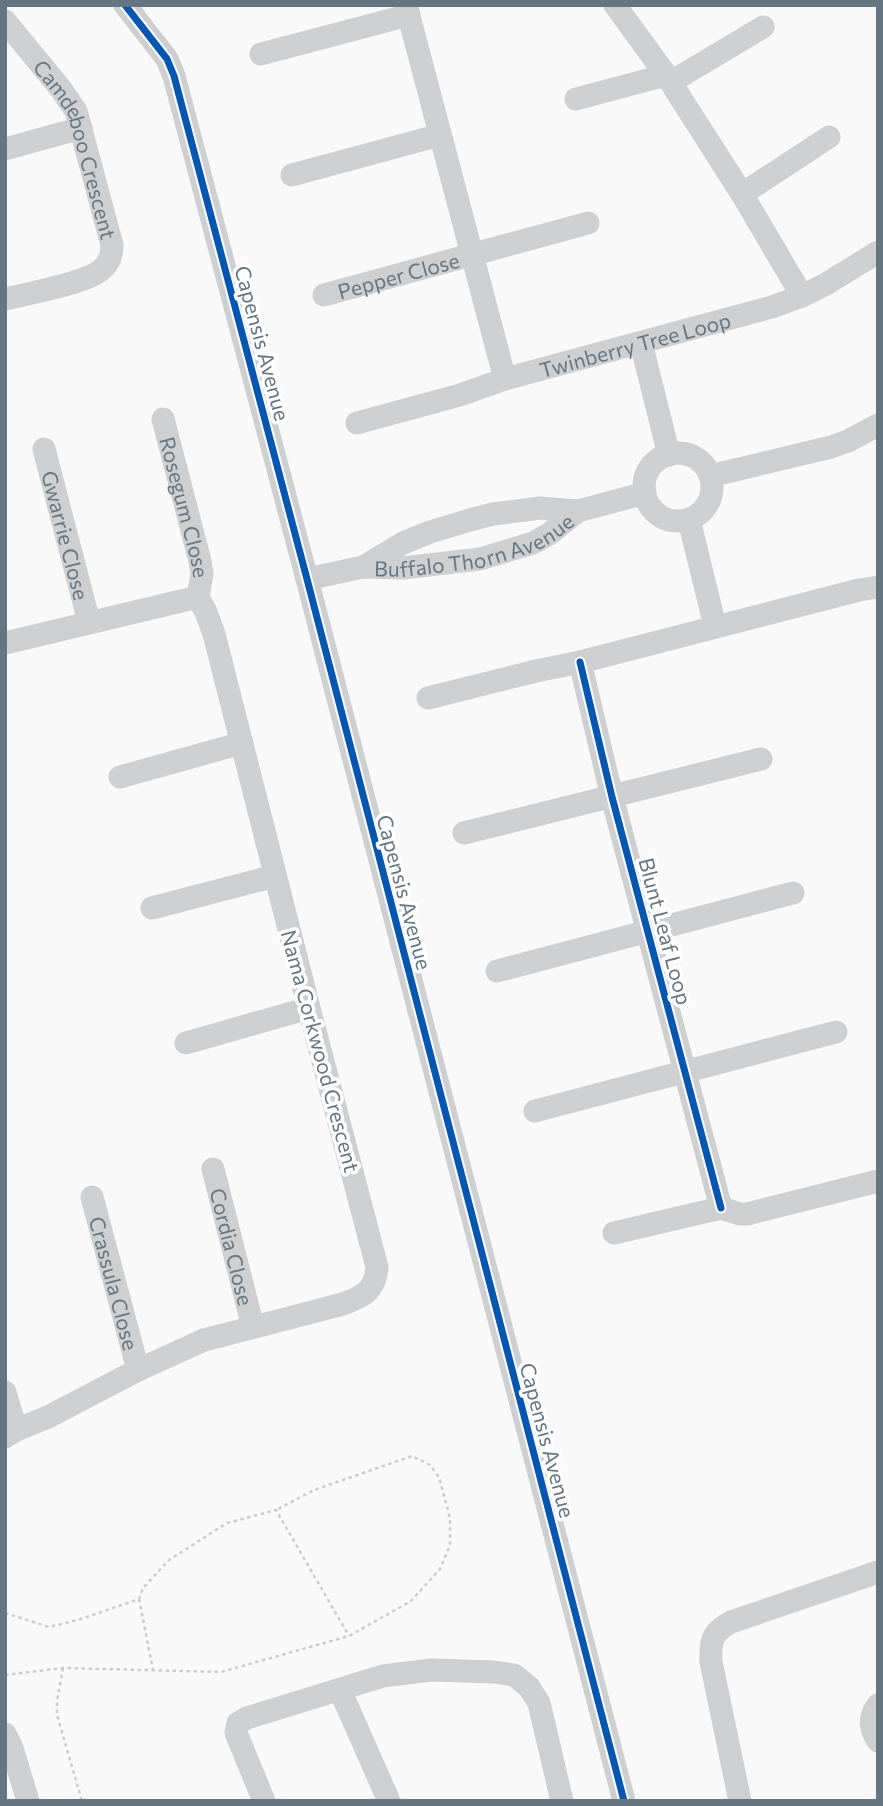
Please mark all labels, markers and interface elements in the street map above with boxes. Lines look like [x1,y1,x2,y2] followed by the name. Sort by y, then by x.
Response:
[29,54,122,242] street label: Camdeboo Crescent
[335,246,462,303] street label: Pepper Close
[230,263,296,423] street label: Capensis Avenue
[536,306,733,382] street label: Twinberry Tree Loop
[156,434,215,579] street label: Rosegum Close
[38,468,95,602] street label: Gwarrie Close
[374,508,578,581] street label: Buffalo Thorn Avenue
[372,812,438,972] street label: Capensis Avenue
[634,855,698,1007] street label: Blunt Leaf Loop
[277,927,365,1175] street label: Nama Corkwood Crescent
[206,1185,260,1308] street label: Cordia Close
[85,1213,145,1353] street label: Crassula Close
[515,1360,581,1520] street label: Capensis Avenue

